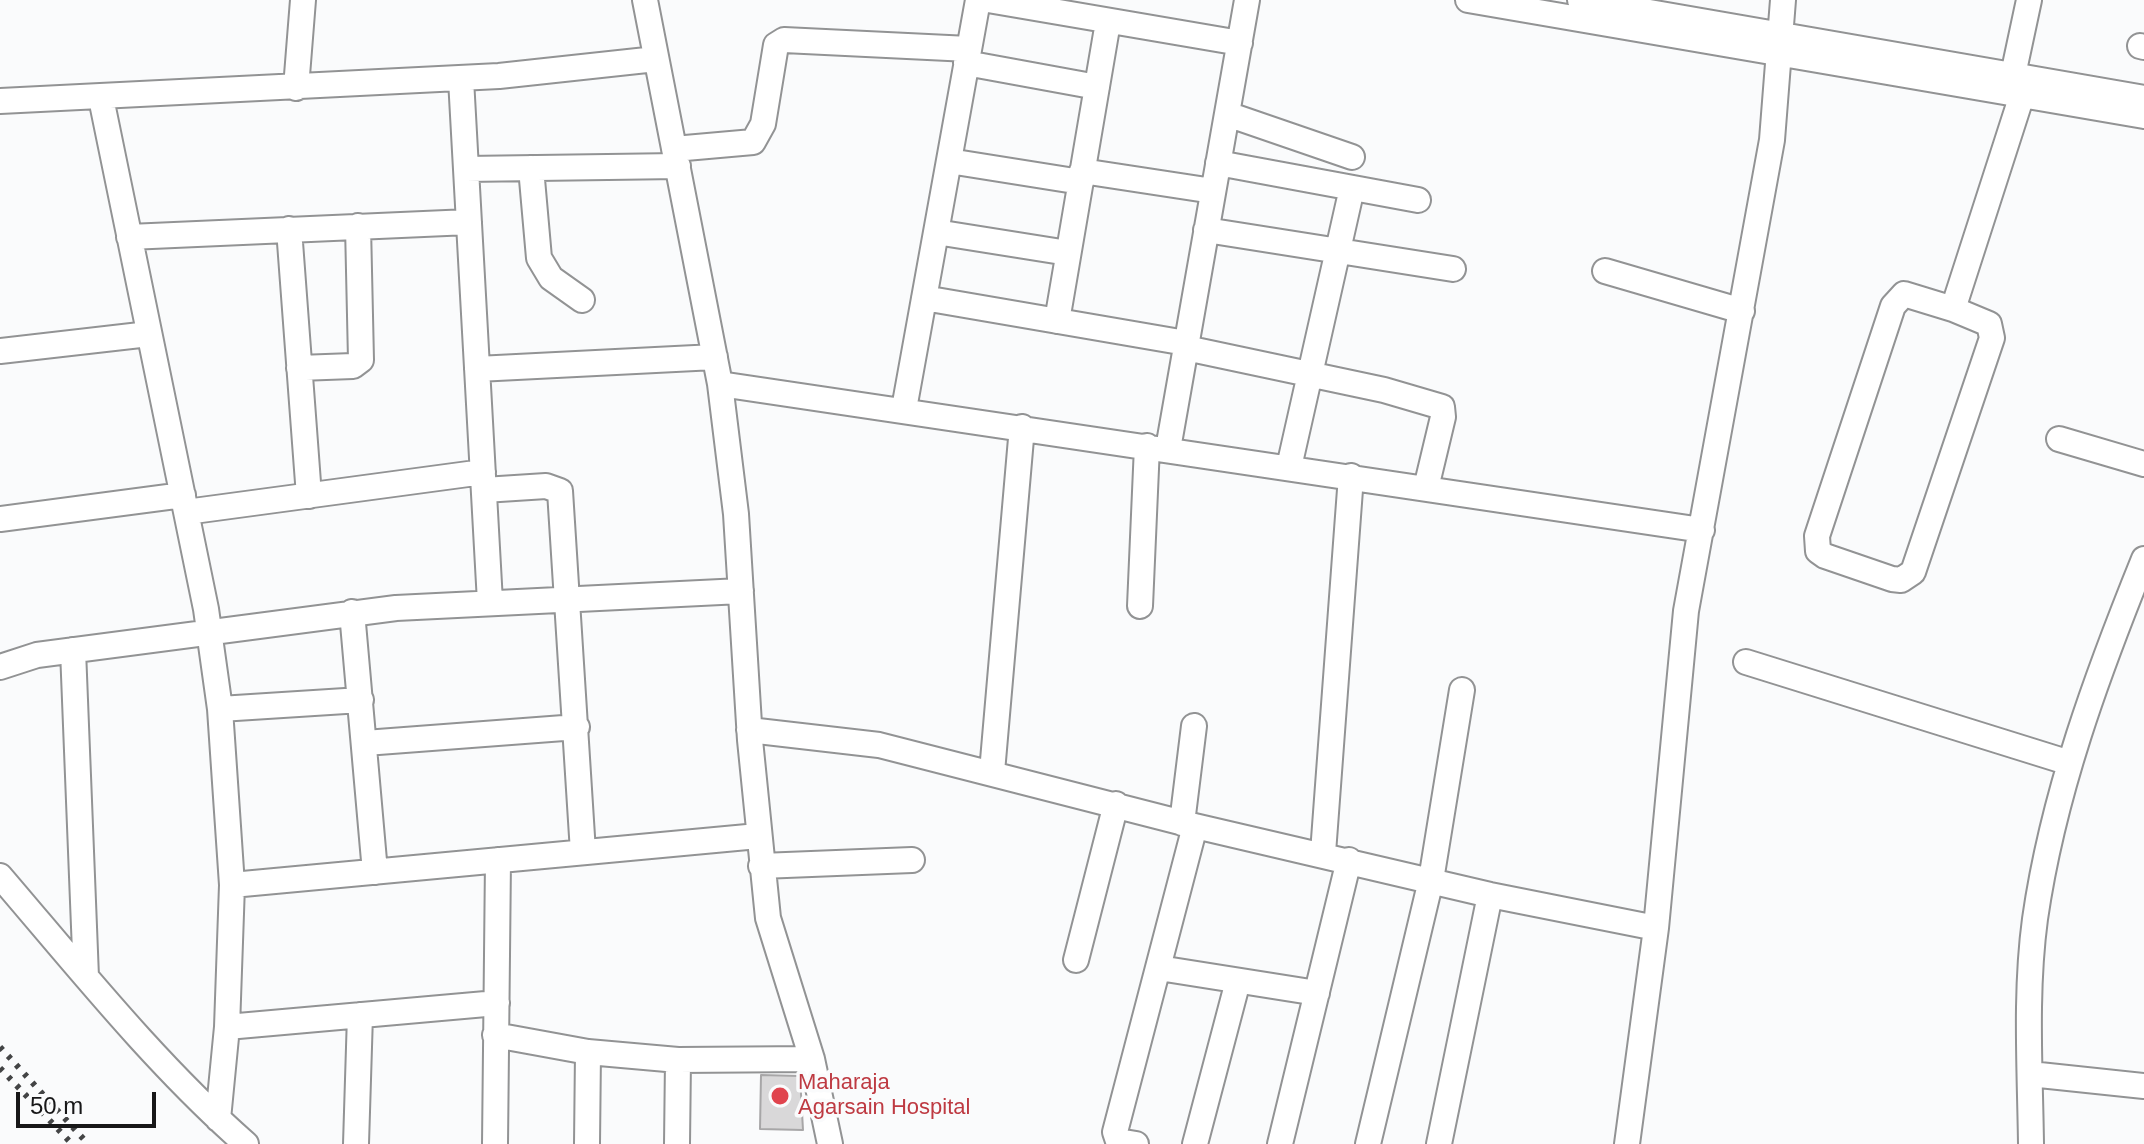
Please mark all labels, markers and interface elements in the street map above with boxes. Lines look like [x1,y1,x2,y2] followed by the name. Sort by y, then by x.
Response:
[798,1070,970,1122] place label: Maharaja Agarsain Hospital
[20,1076,160,1126] scale bar
[769,1085,791,1107] marker: Maharaja Agarsain Hospital
[30,1092,83,1119] text: 50 m

